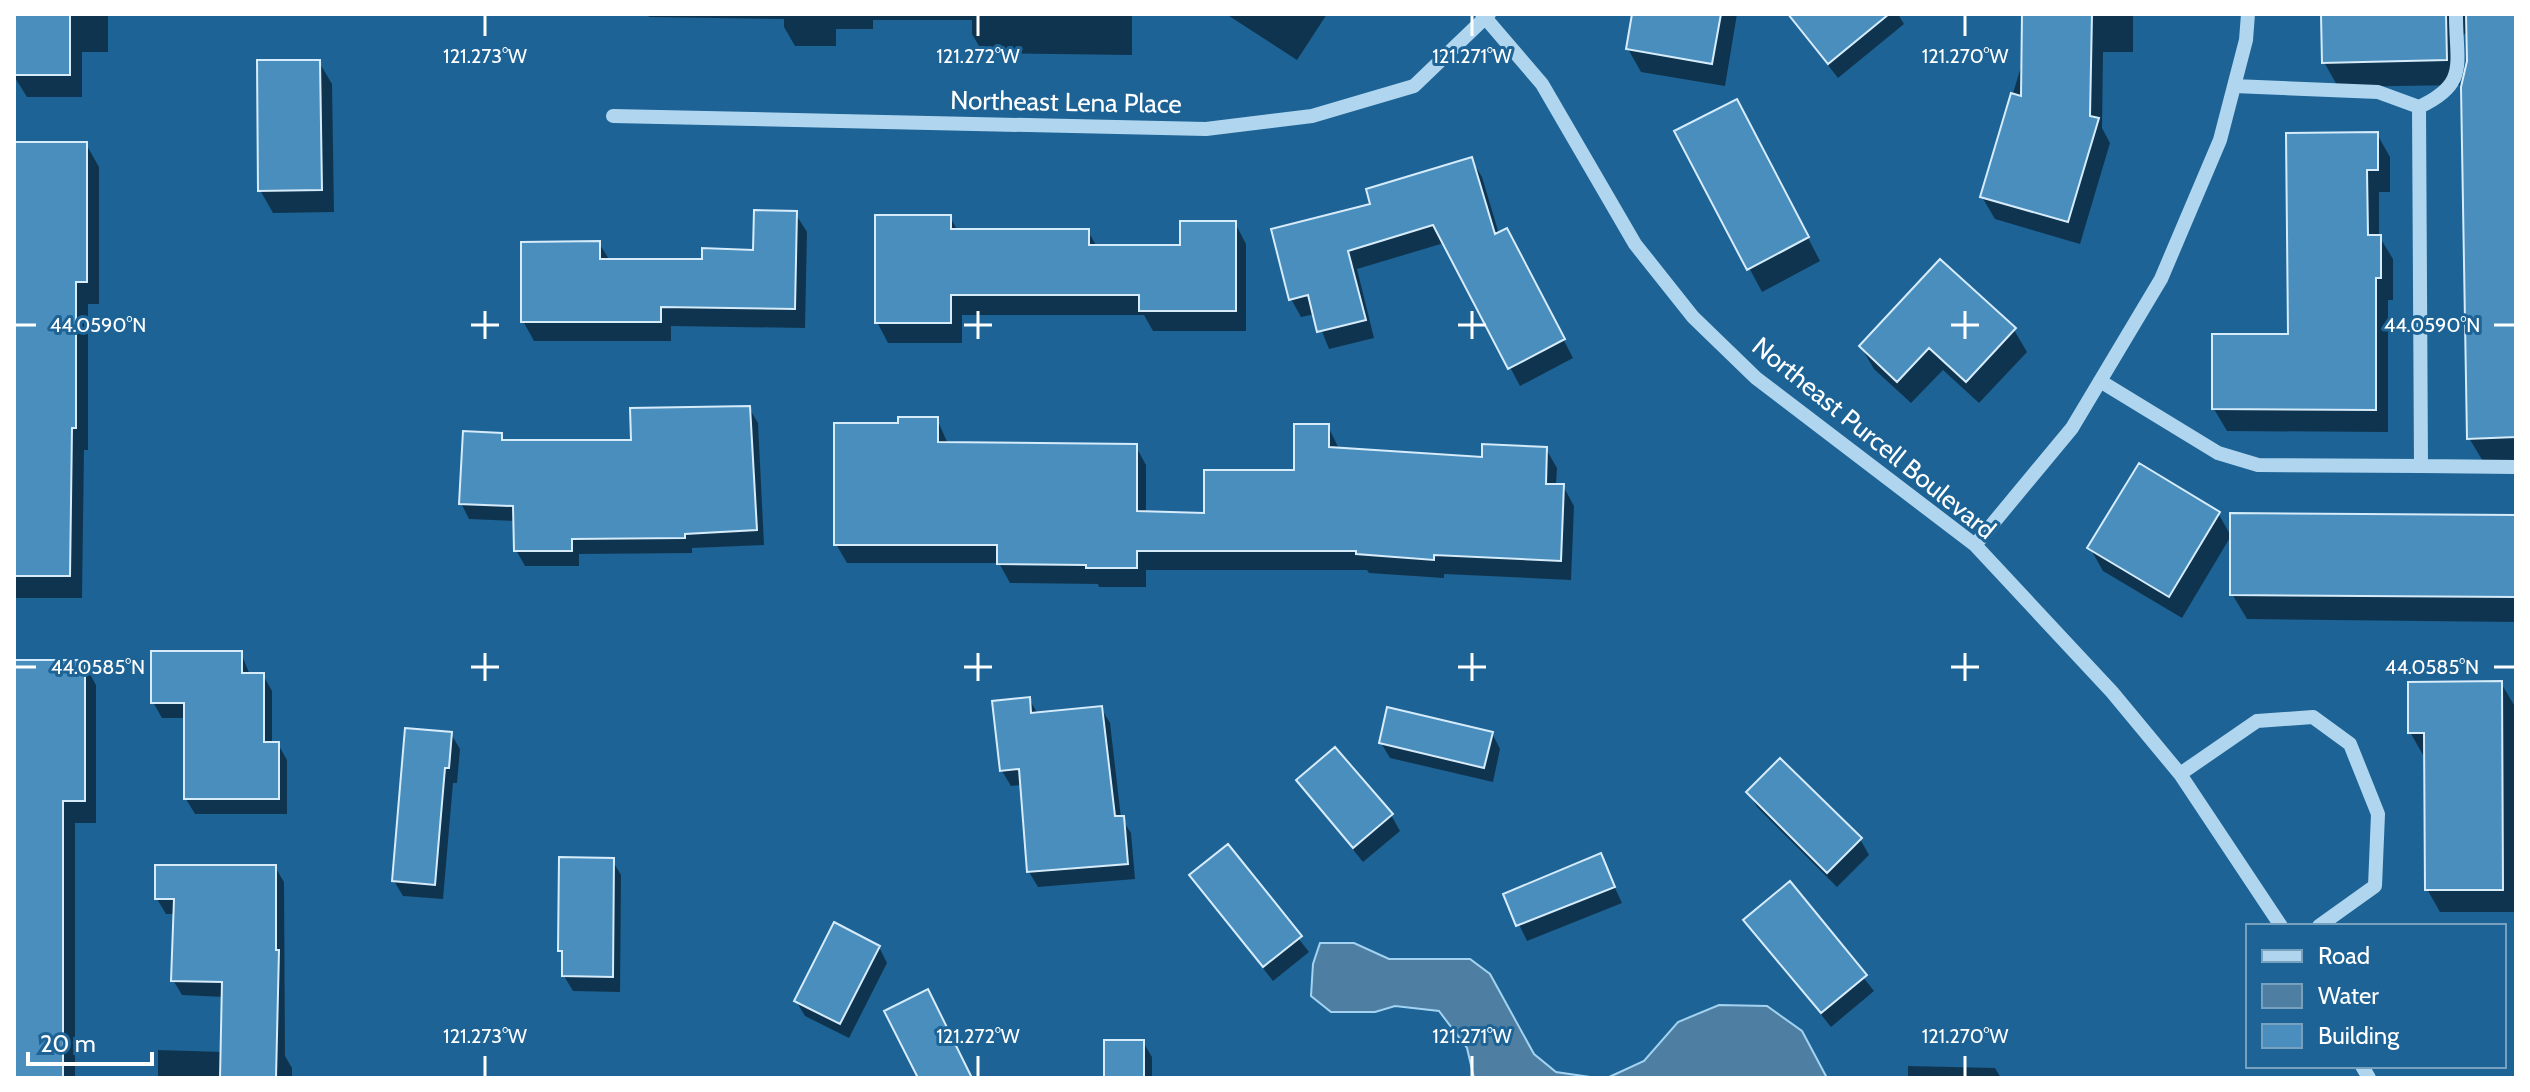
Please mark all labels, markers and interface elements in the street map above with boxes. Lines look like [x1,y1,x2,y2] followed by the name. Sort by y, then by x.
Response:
[443,44,527,68] text: 121.273°W
[936,44,1020,68] text: 121.272°W
[1432,44,1512,68] text: 121.271°W
[1922,44,2008,68] text: 121.270°W
[950,84,1182,120] street label: Northeast Lena Place
[50,313,146,337] text: 44.0590°N
[2384,313,2480,337] text: 44.0590°N
[1746,330,2002,546] street label: Northeast Purcell Boulevard
[51,655,145,679] text: 44.0585°N
[2385,655,2479,679] text: 44.0585°N
[2246,924,2506,1068] legend
[2318,941,2370,970] text: Road
[2318,981,2379,1010] text: Water
[28,1016,152,1066] scale bar
[2318,1021,2400,1050] text: Building
[443,1024,527,1048] text: 121.273°W
[936,1024,1020,1048] text: 121.272°W
[1432,1024,1512,1048] text: 121.271°W
[1922,1024,2008,1048] text: 121.270°W
[40,1029,96,1058] text: 20 m

